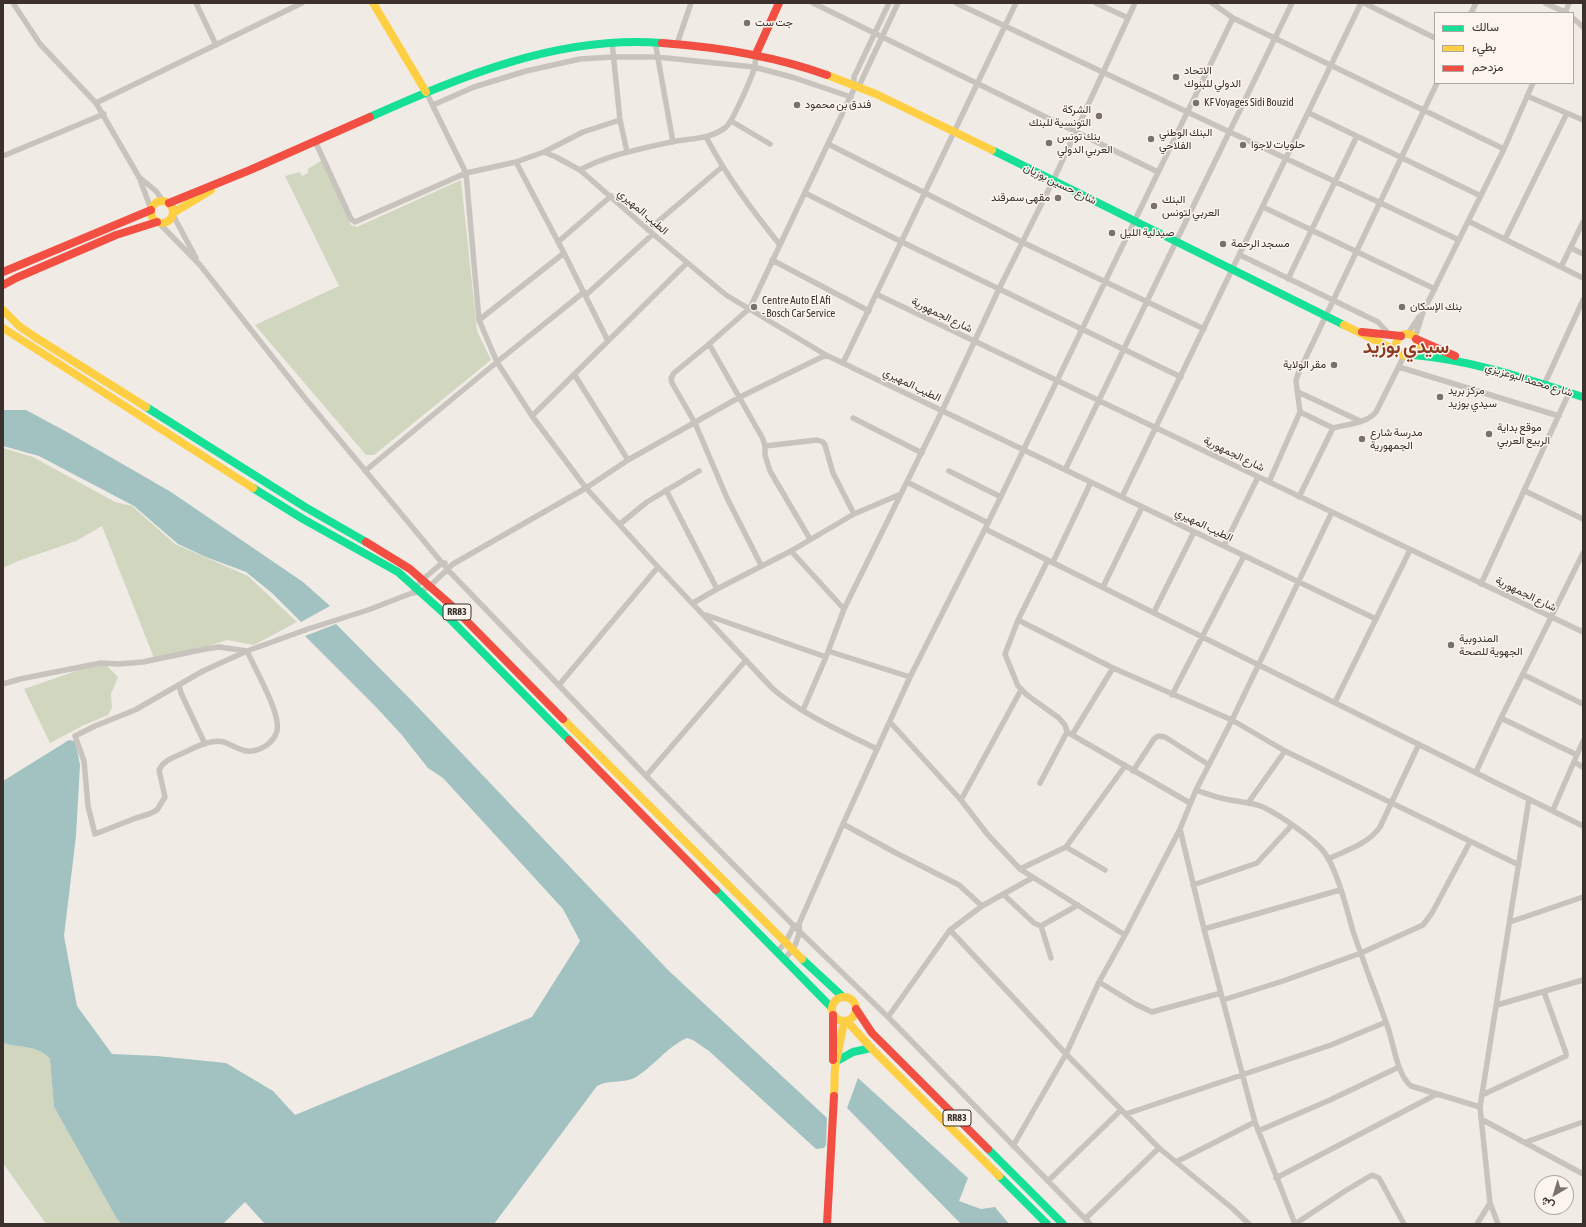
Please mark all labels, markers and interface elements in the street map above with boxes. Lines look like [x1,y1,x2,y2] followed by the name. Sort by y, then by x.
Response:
[1434,12,1574,84] legend
[755,16,793,30] place label: جت ست
[742,18,752,28] marker: جت ست
[1472,20,1499,34] text: سالك
[1472,40,1496,54] text: بطيء
[1472,60,1503,74] text: مزدحم
[1184,64,1241,90] place label: الاتحاد الدولي للبنوك
[1171,72,1181,82] marker: الاتحاد الدولي للبنوك
[1204,96,1294,110] place label: KF Voyages Sidi Bouzid
[805,98,871,112] place label: فندق بن محمود
[1191,98,1201,108] marker: KF Voyages Sidi Bouzid
[792,100,802,110] marker: فندق بن محمود
[1029,103,1091,129] place label: الشركة التونسية للبنك
[1094,111,1104,121] marker: الشركة التونسية للبنك
[1159,126,1212,152] place label: البنك الوطني الفلاحي
[1057,130,1113,156] place label: بنك تونس العربي الدولي
[1146,134,1156,144] marker: البنك الوطني الفلاحي
[1044,138,1054,148] marker: بنك تونس العربي الدولي
[1251,138,1305,152] place label: حلويات لاجوا
[1238,140,1248,150] marker: حلويات لاجوا
[1021,161,1099,207] street label: شارع حسين بوزيان
[615,186,671,238] street label: الطيب المهيري
[991,191,1050,205] place label: مقهى سمرقند
[1053,193,1063,203] marker: مقهى سمرقند
[1162,193,1220,219] place label: البنك العربي لتونس
[1149,201,1159,211] marker: البنك العربي لتونس
[1120,226,1174,240] place label: صيدلية الليل
[1107,228,1117,238] marker: صيدلية الليل
[1231,237,1289,251] place label: مسجد الرحمة
[1218,239,1228,249] marker: مسجد الرحمة
[762,294,835,320] place label: Centre Auto El Afi - Bosch Car Service
[909,295,975,335] street label: شارع الجمهورية
[1410,300,1462,314] place label: بنك الإسكان
[749,302,759,312] marker: Centre Auto El Afi - Bosch Car Service
[1397,302,1407,312] marker: بنك الإسكان
[1363,336,1449,358] district label: سيدي بوزيد
[1283,358,1326,372] place label: مقر الولاية
[1329,360,1339,370] marker: مقر الولاية
[1484,360,1574,400] street label: شارع محمد البوعزيزي
[881,365,943,405] street label: الطيب المهيري
[1448,384,1497,410] place label: مركز بريد سيدي بوزيد
[1435,392,1445,402] marker: مركز بريد سيدي بوزيد
[1497,421,1550,447] place label: موقع بداية الربيع العربي
[1370,426,1423,452] place label: مدرسة شارع الجمهورية
[1484,429,1494,439] marker: موقع بداية الربيع العربي
[1201,434,1267,474] street label: شارع الجمهورية
[1357,434,1367,444] marker: مدرسة شارع الجمهورية
[1173,505,1235,545] street label: الطيب المهيري
[1493,574,1559,614] street label: شارع الجمهورية
[443,604,471,620] road number: RR83
[1459,632,1523,658] place label: المندوبية الجهوية للصحة
[1446,640,1456,650] marker: المندوبية الجهوية للصحة
[943,1110,971,1126] road number: RR83
[1534,1175,1574,1215] north arrow
[1538,1195,1556,1212] text: ش

